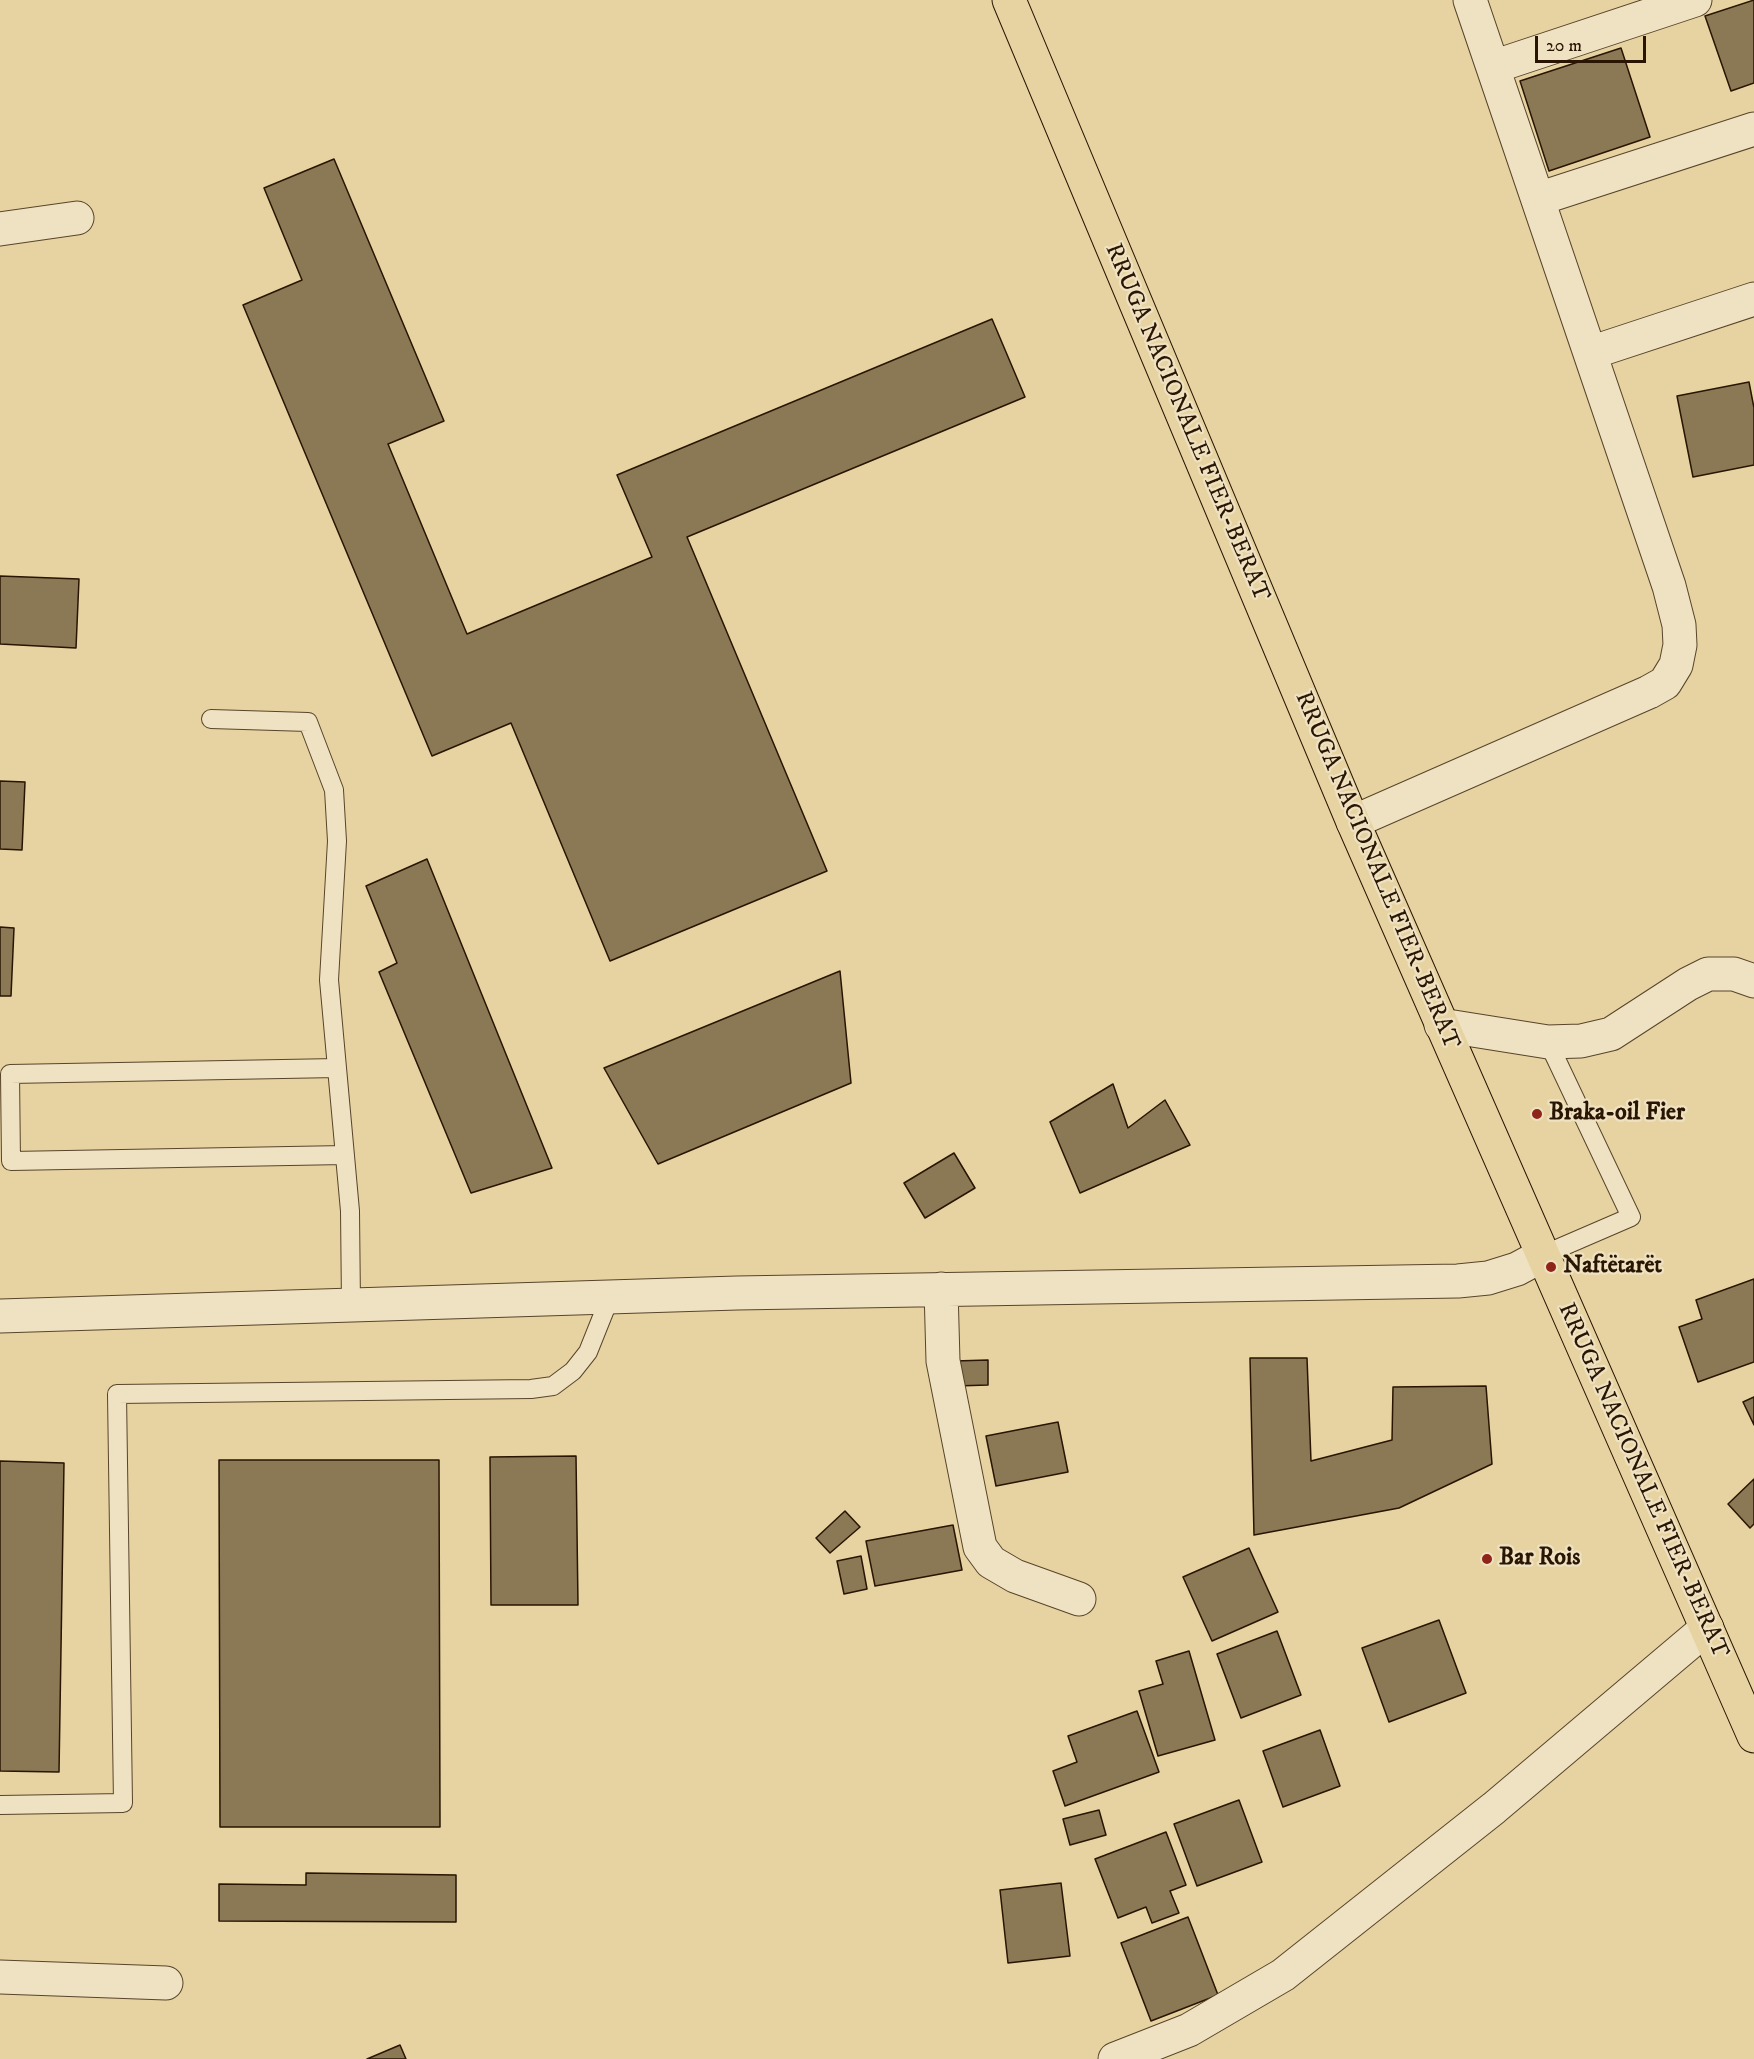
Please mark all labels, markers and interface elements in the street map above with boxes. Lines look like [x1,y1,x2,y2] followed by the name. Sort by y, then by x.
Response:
[1538,24,1649,62] scale bar
[1546,35,1582,57] text: 20 m
[1097,240,1275,606] street label: RRUGA NACIONALE FIER-BERAT
[1287,688,1465,1054] street label: RRUGA NACIONALE FIER-BERAT
[1549,1100,1685,1128] place label: Braka-oil Fier
[1530,1107,1544,1121] marker: Braka-oil Fier
[1563,1253,1662,1281] place label: Naftëtarët
[1544,1260,1558,1274] marker: Naftëtarët
[1550,1299,1734,1663] street label: RRUGA NACIONALE FIER-BERAT
[1499,1545,1580,1573] place label: Bar Rois
[1480,1552,1494,1566] marker: Bar Rois

